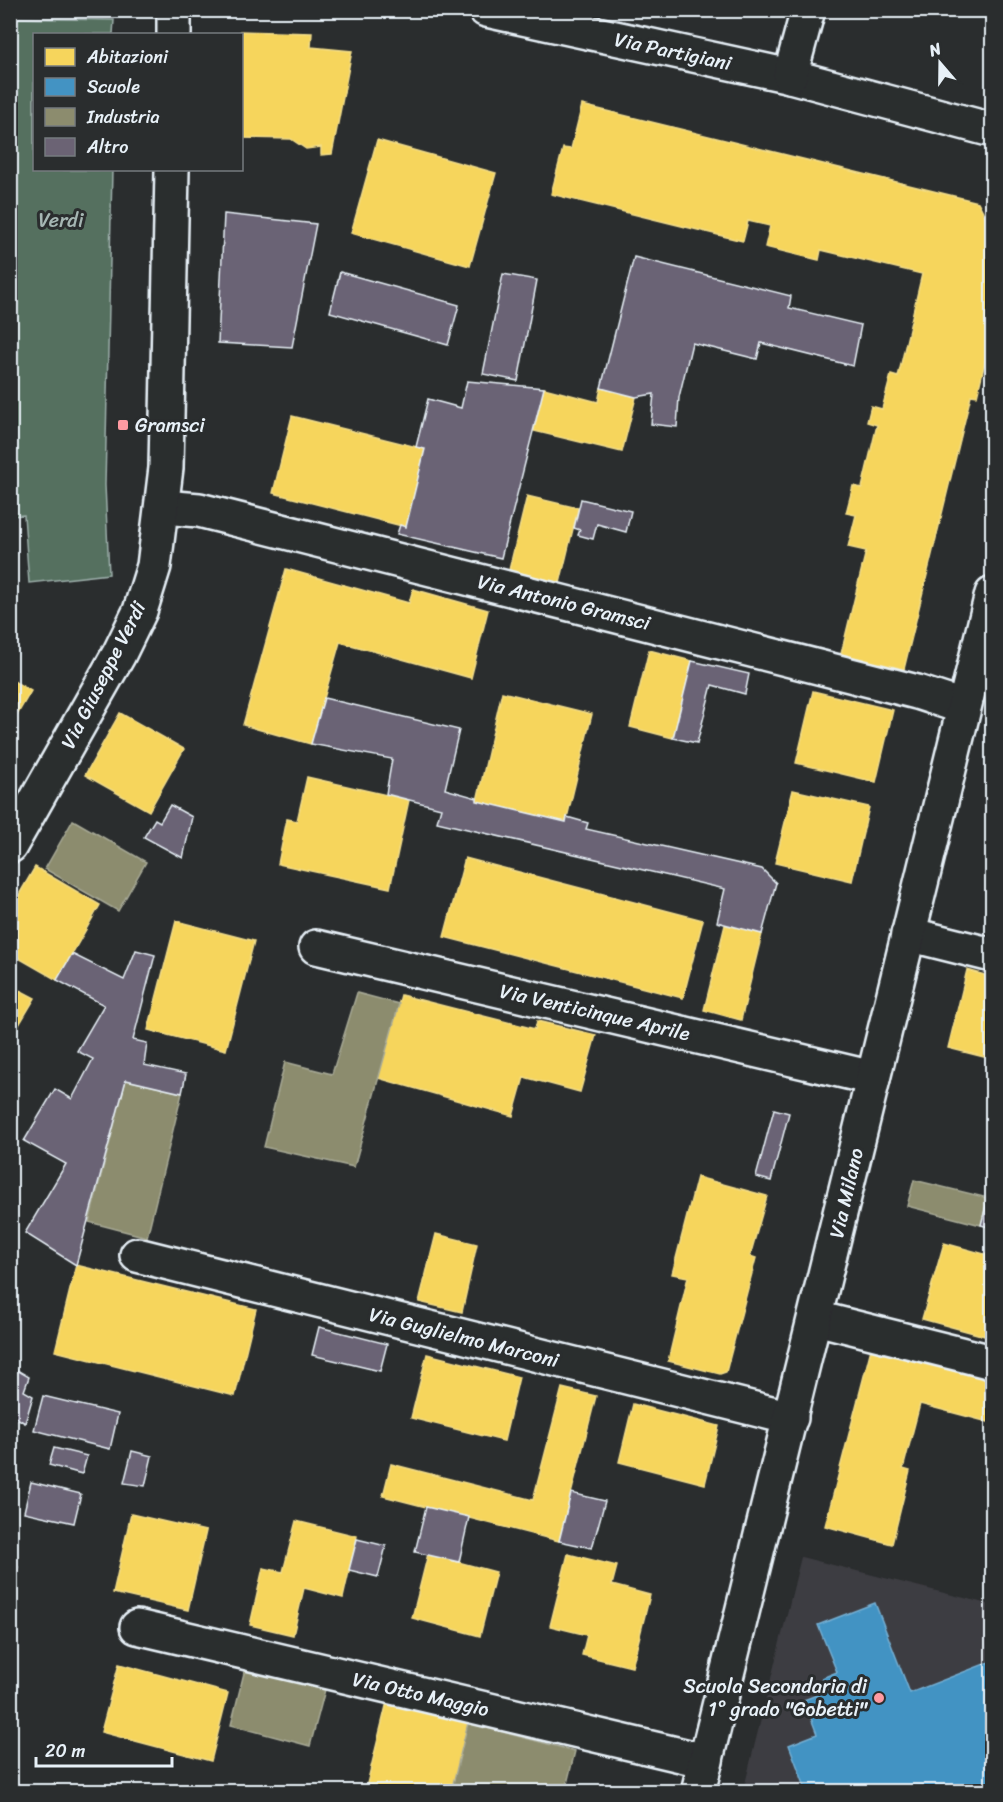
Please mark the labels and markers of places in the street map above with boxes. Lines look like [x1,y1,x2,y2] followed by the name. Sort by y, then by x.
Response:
[135,408,206,443] place label: Gramsci
[116,418,130,432] marker: Gramsci
[683,1669,869,1727] place label: Scuola Secondaria di 1° grado "Gobetti"
[872,1691,886,1705] marker: Scuola Secondaria di 1° grado "Gobetti"

